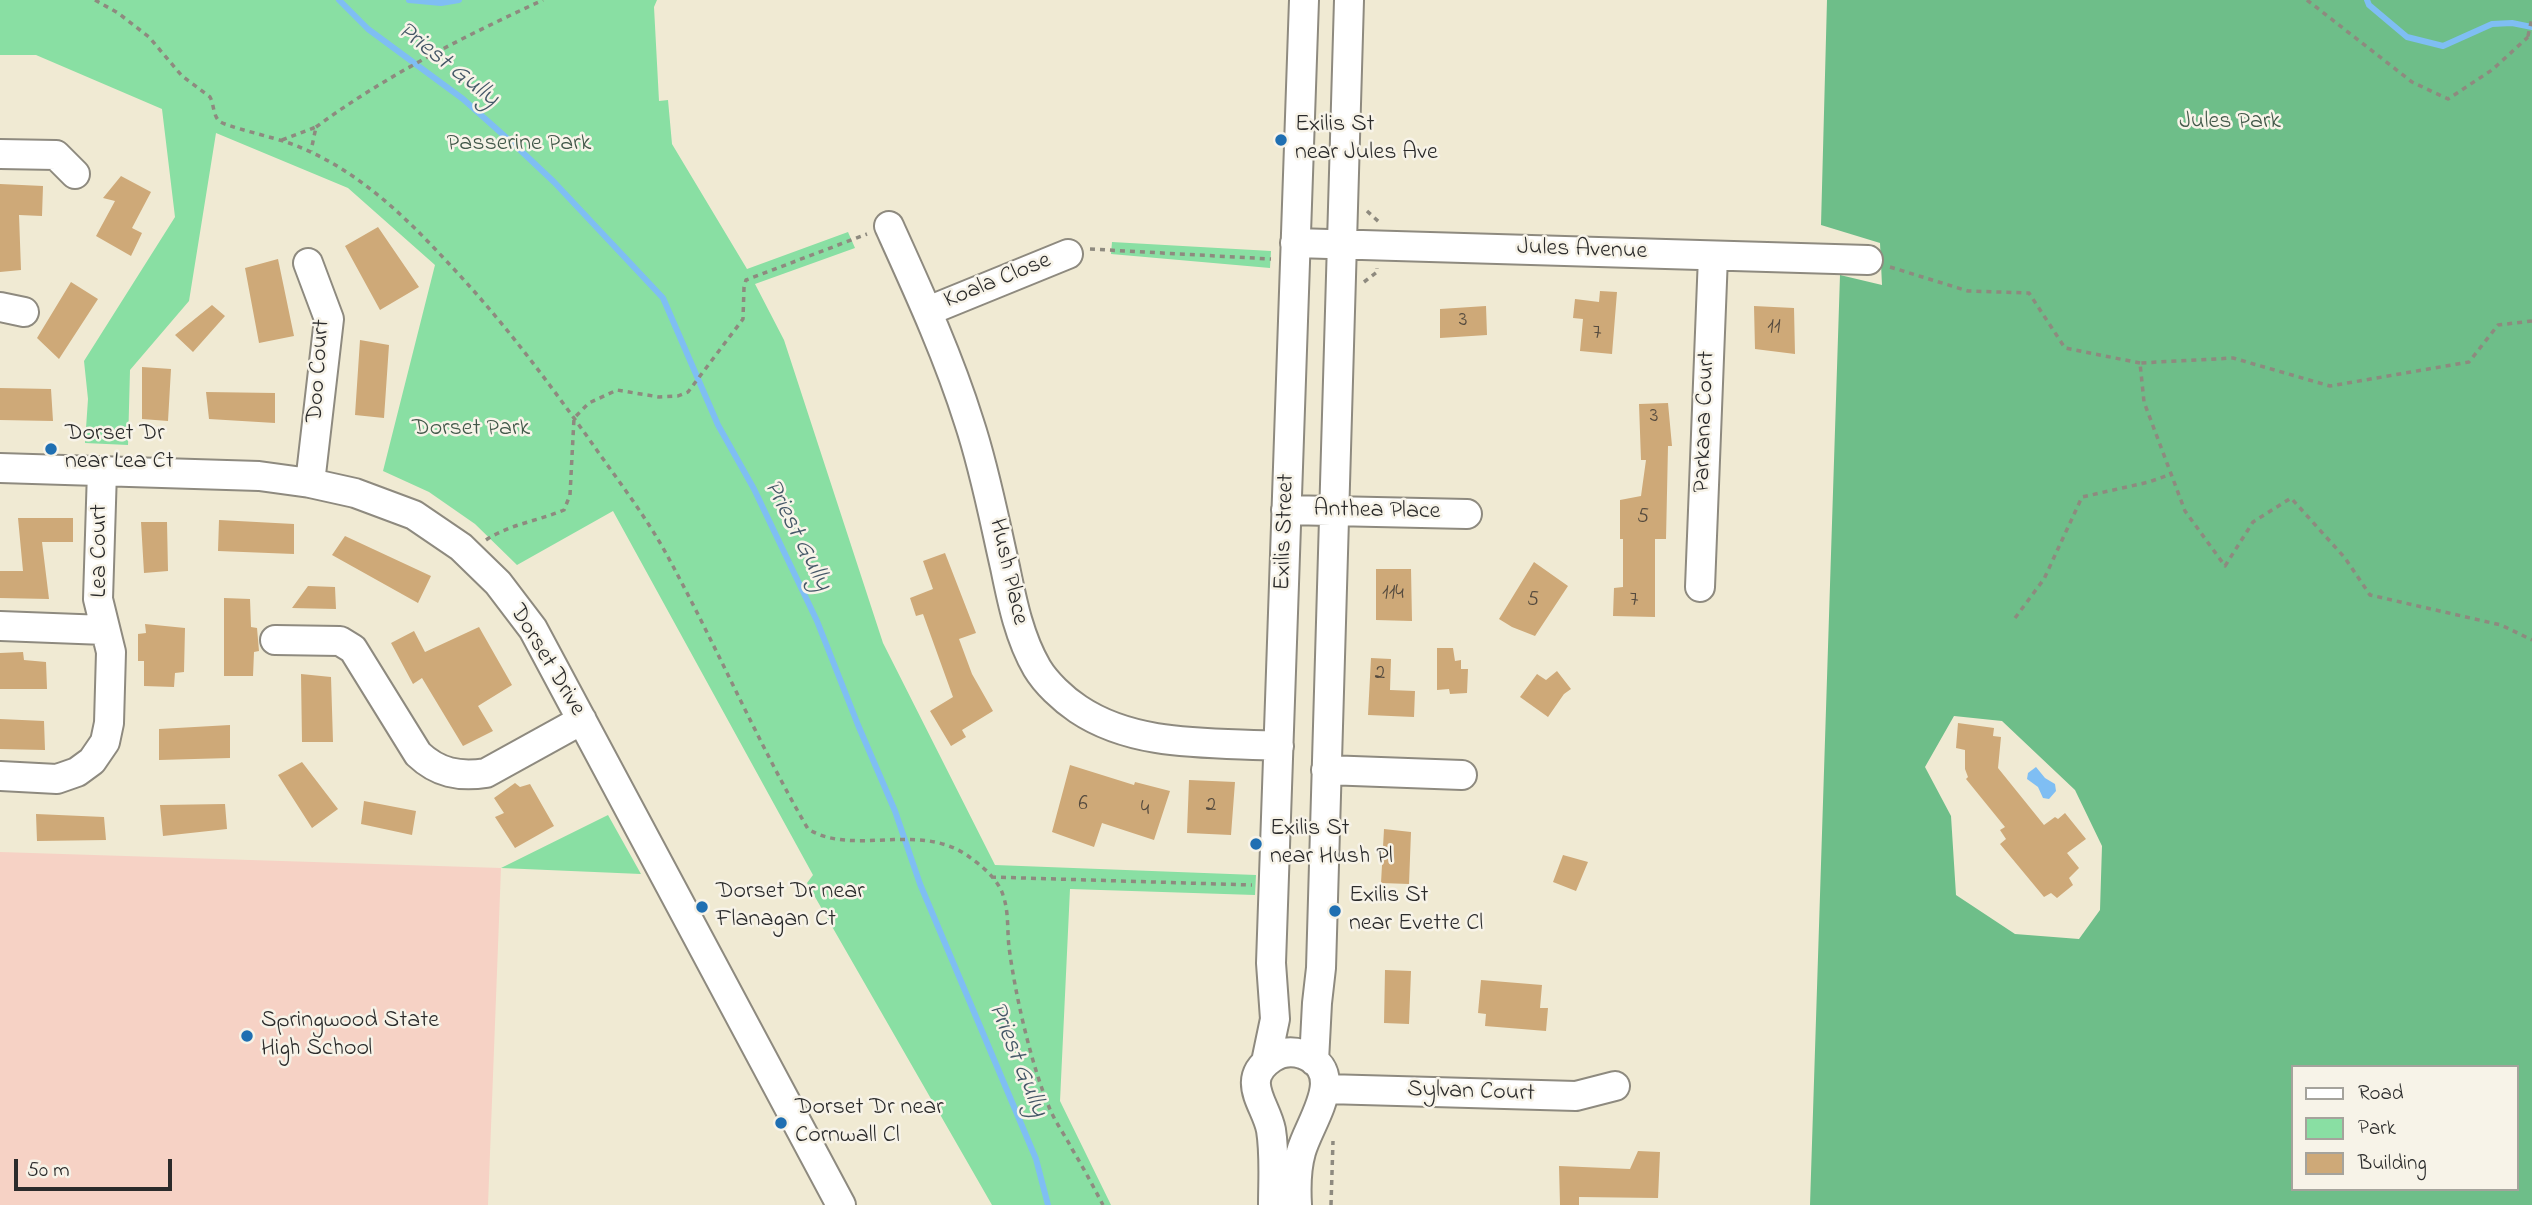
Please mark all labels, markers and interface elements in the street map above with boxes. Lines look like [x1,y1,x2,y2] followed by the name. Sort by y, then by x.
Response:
[390,17,504,115] water label: Priest Gully
[2179,109,2281,137] park label: Jules Park
[1295,112,1438,168] place label: Exilis St near Jules Ave
[447,131,591,159] park label: Passerine Park
[1273,132,1289,148] marker: Exilis St near Jules Ave
[1516,234,1648,268] street label: Jules Avenue
[940,248,1056,316] street label: Koala Close
[1459,309,1467,335] house number: 3
[1767,316,1781,342] house number: 11
[302,318,338,424] street label: Doo Court
[1593,322,1601,348] house number: 7
[1689,351,1723,493] street label: Parkana Court
[1650,405,1658,431] house number: 3
[412,416,530,444] park label: Dorset Park
[65,421,174,477] place label: Dorset Dr near Lea Ct
[43,441,59,457] marker: Dorset Dr near Lea Ct
[1270,473,1302,591] street label: Exilis Street
[755,475,837,597] water label: Priest Gully
[1313,496,1441,528] street label: Anthea Place
[87,504,115,598] street label: Lea Court
[1637,506,1649,532] house number: 5
[981,516,1033,628] street label: Hush Place
[1382,582,1404,608] house number: 114
[1527,589,1539,615] house number: 5
[1630,589,1638,615] house number: 7
[502,600,590,722] street label: Dorset Drive
[1375,662,1385,688] house number: 2
[1078,793,1088,819] house number: 6
[1206,794,1216,820] house number: 2
[1141,798,1149,824] house number: 4
[1270,816,1393,872] place label: Exilis St near Hush Pl
[1248,836,1264,852] marker: Exilis St near Hush Pl
[716,879,865,935] place label: Dorset Dr near Flanagan Ct
[1349,883,1483,939] place label: Exilis St near Evette Cl
[694,899,710,915] marker: Dorset Dr near Flanagan Ct
[1327,903,1343,919] marker: Exilis St near Evette Cl
[979,998,1053,1122] water label: Priest Gully
[261,1008,439,1064] place label: Springwood State High School
[239,1028,255,1044] marker: Springwood State High School
[2290,1065,2518,1191] legend
[1407,1076,1535,1110] street label: Sylvan Court
[2358,1079,2404,1109] text: Road
[795,1095,944,1151] place label: Dorset Dr near Cornwall Cl
[2358,1114,2396,1144] text: Park
[773,1115,789,1131] marker: Dorset Dr near Cornwall Cl
[18,1146,175,1190] scale bar
[2358,1149,2427,1179] text: Building
[27,1156,70,1186] text: 50 m

